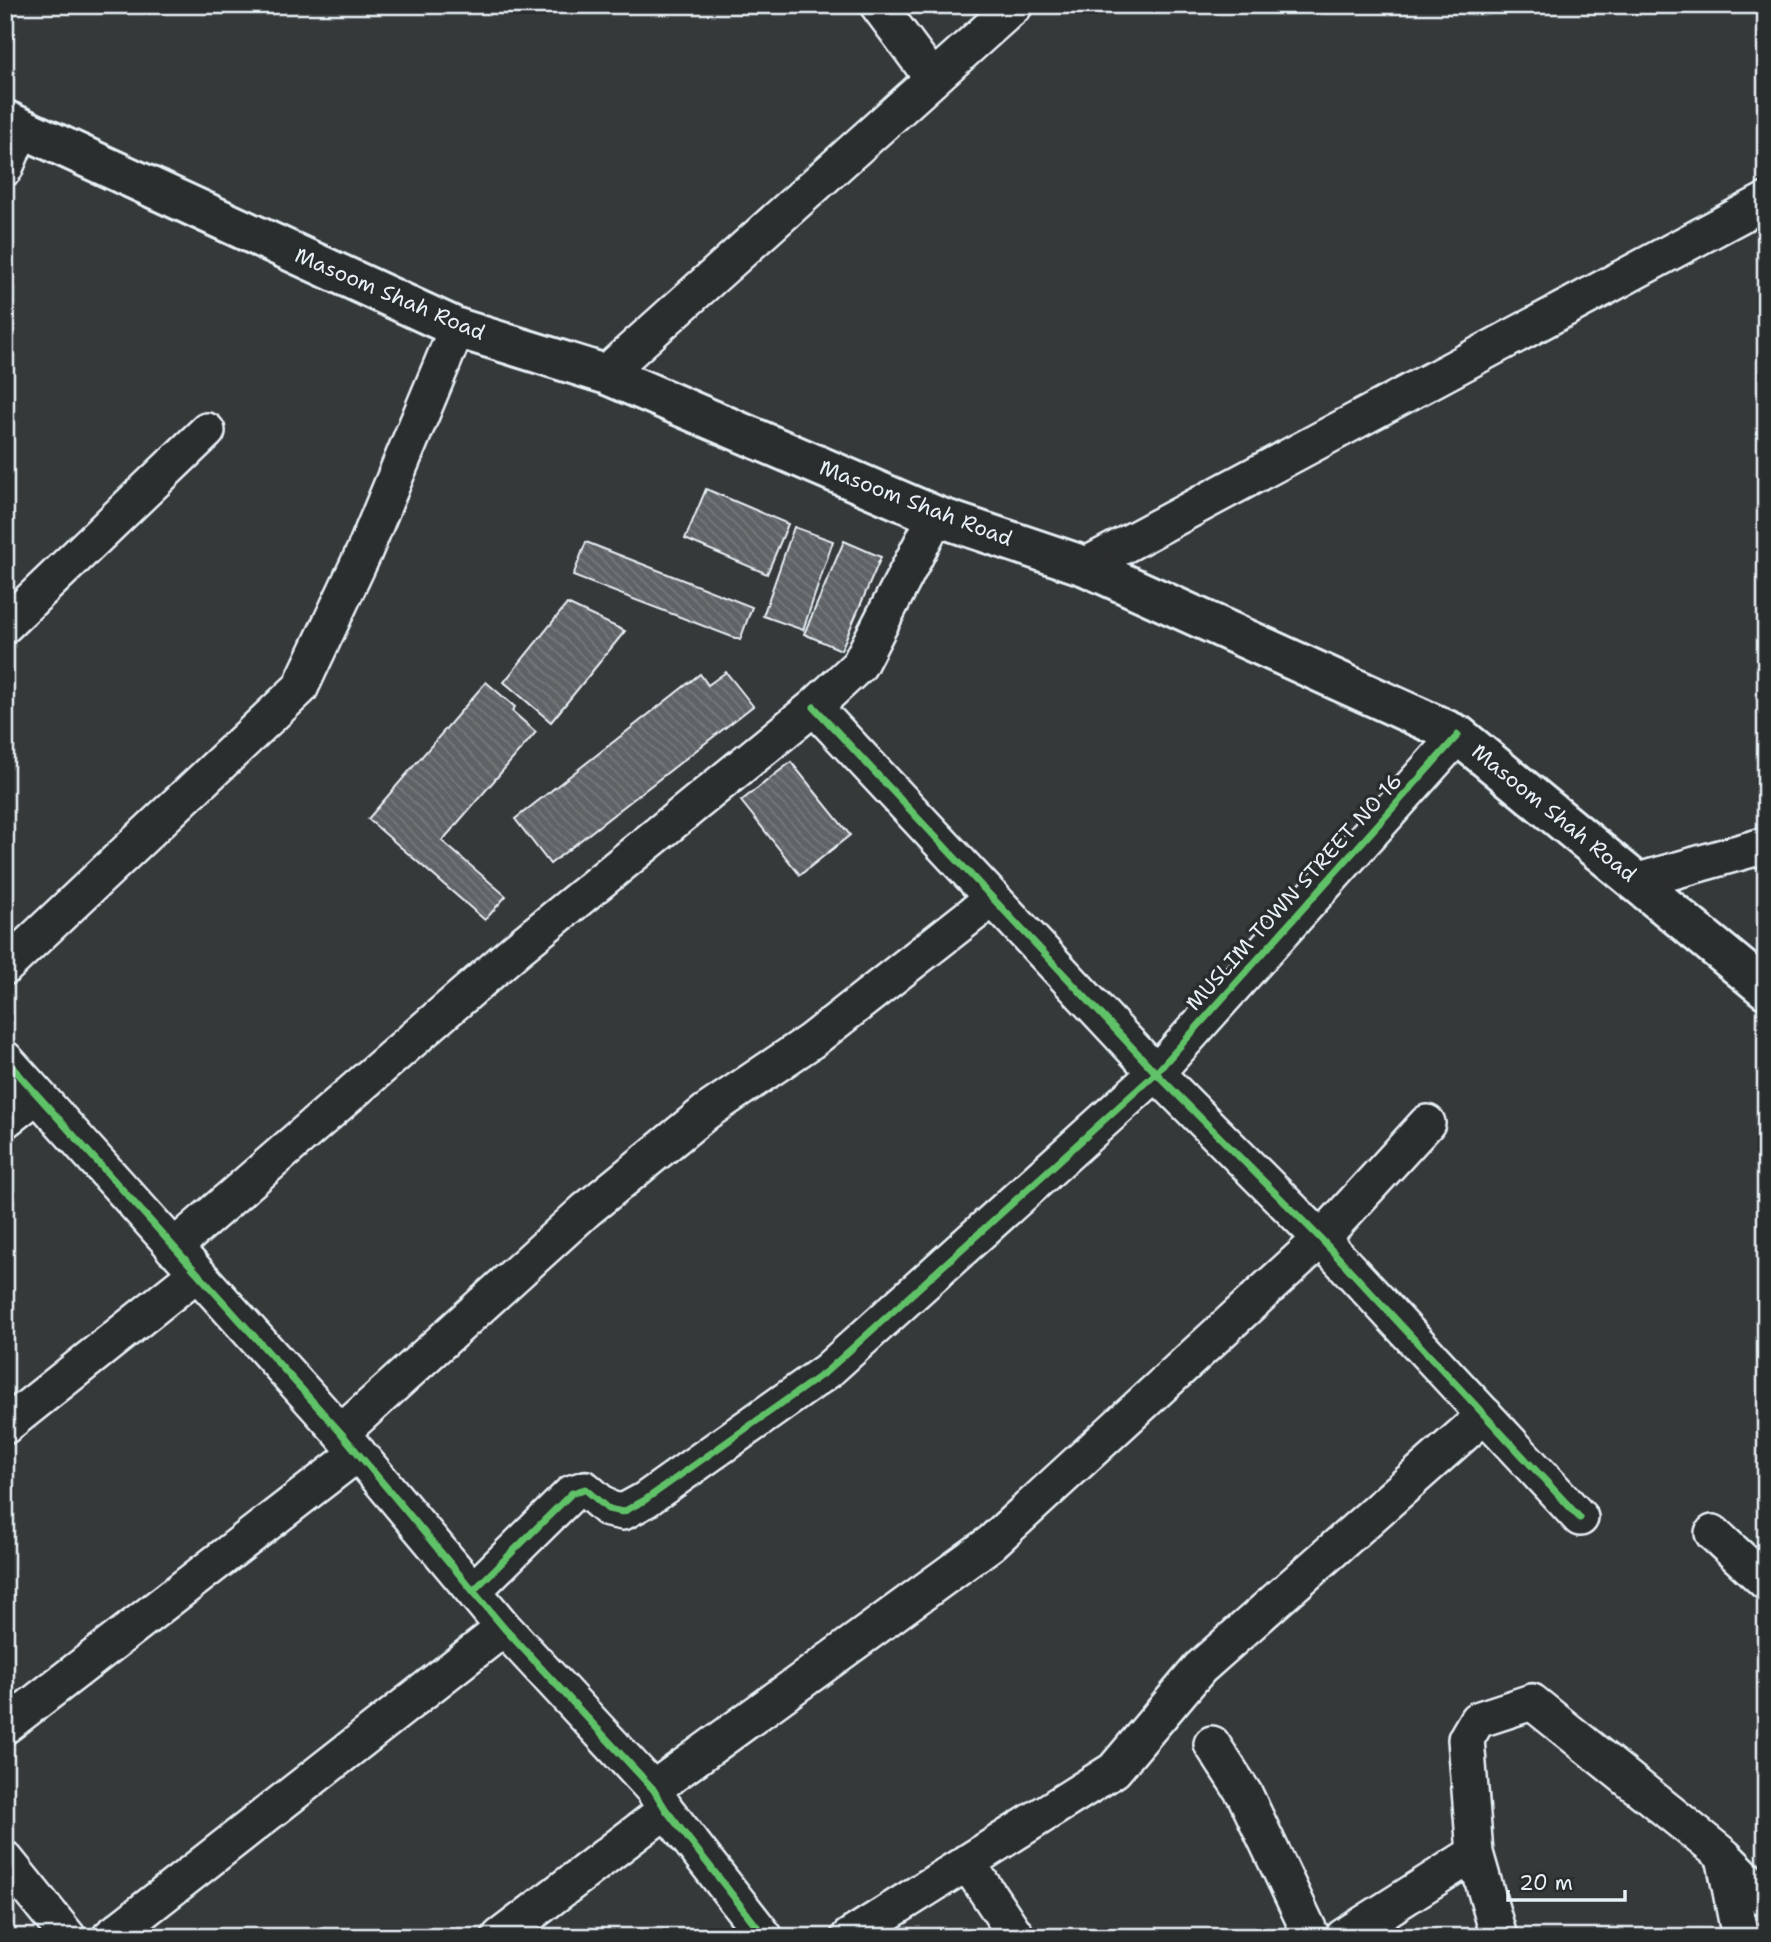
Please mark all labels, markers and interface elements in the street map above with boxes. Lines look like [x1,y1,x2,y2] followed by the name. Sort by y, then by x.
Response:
[290,241,490,347] street label: Masoom Shah Road
[816,453,1016,553] street label: Masoom Shah Road
[1466,738,1642,888] street label: Masoom Shah Road
[1180,767,1408,1017] street label: MUSLIM TOWN STREET NO 16
[1508,1858,1626,1902] scale bar
[1519,1869,1573,1897] text: 20 m

